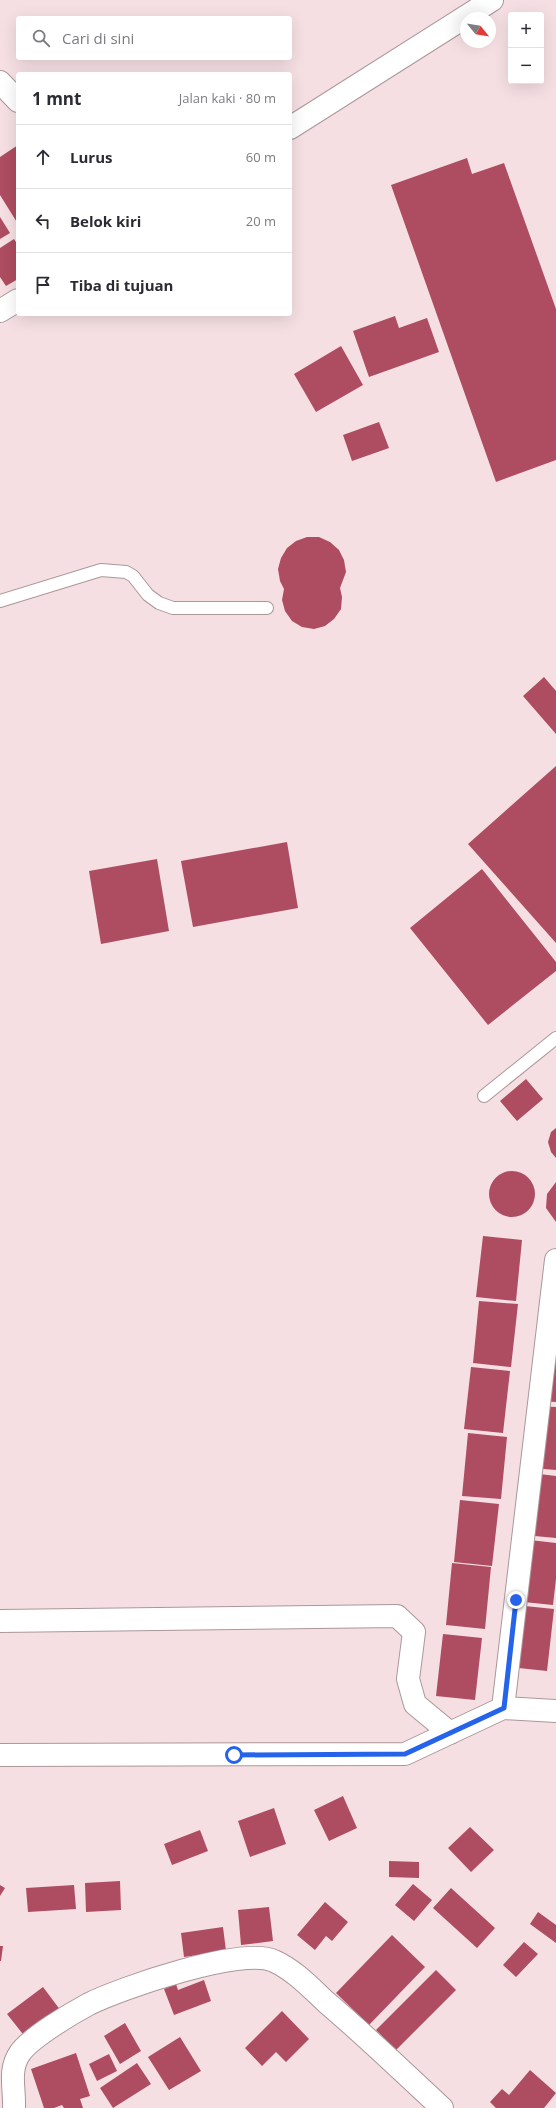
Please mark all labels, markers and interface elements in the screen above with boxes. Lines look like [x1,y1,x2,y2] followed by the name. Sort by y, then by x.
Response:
[460,12,496,48] north arrow
[508,12,544,84] map controls
[508,12,544,48] button: +
[16,16,292,60] search box
[30,27,52,49] icon: search
[62,28,134,48] text: Cari di sini
[508,48,544,84] button: −
[32,87,81,110] text: 1 mnt
[179,89,276,107] text: Jalan kaki · 80 m
[32,146,54,168] icon: ahead
[70,147,112,167] text: Lurus
[246,148,276,166] text: 60 m
[32,210,54,232] icon: left
[70,211,141,231] text: Belok kiri
[246,212,276,230] text: 20 m
[32,274,54,296] icon: arrive
[70,275,173,295] text: Tiba di tujuan
[507,1591,525,1609] route end
[225,1746,243,1764] route start

